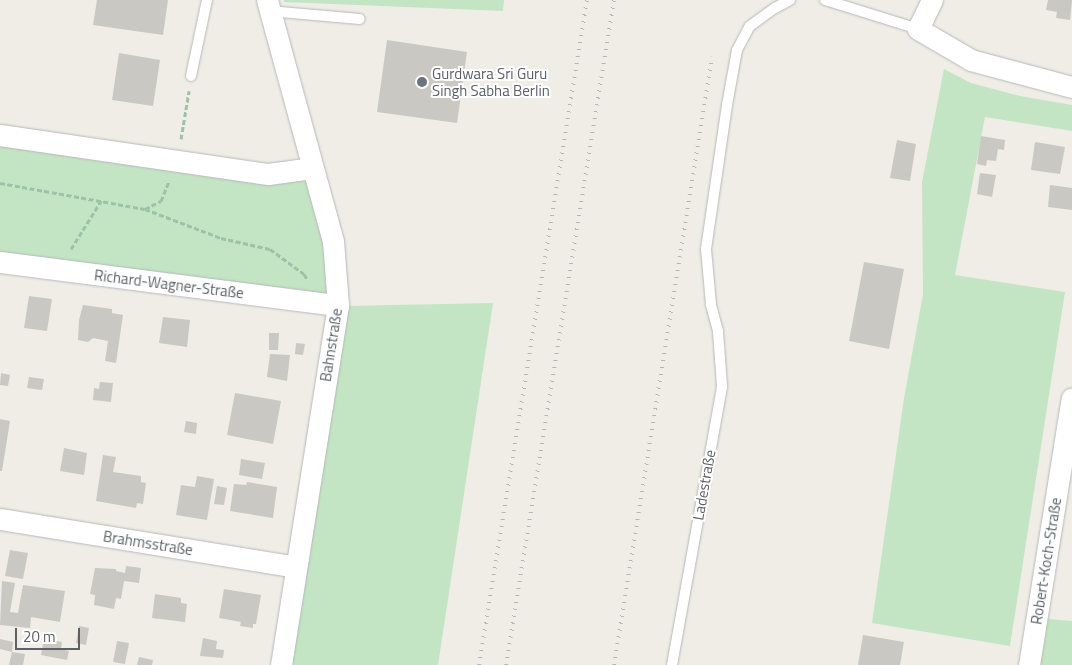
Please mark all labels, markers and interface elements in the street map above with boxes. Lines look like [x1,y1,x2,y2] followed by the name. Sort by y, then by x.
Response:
[432,64,550,99] place label: Gurdwara Sri Guru Singh Sabha Berlin
[416,76,428,88] marker: Gurdwara Sri Guru Singh Sabha Berlin
[93,266,245,302] street label: Richard-Wagner-Straße
[316,307,346,383] street label: Bahnstraße
[689,448,719,522] street label: Ladestraße
[1027,496,1065,626] street label: Robert-Koch-Straße
[102,527,194,559] street label: Brahmsstraße
[18,618,82,650] scale bar
[23,625,56,648] text: 20 m

